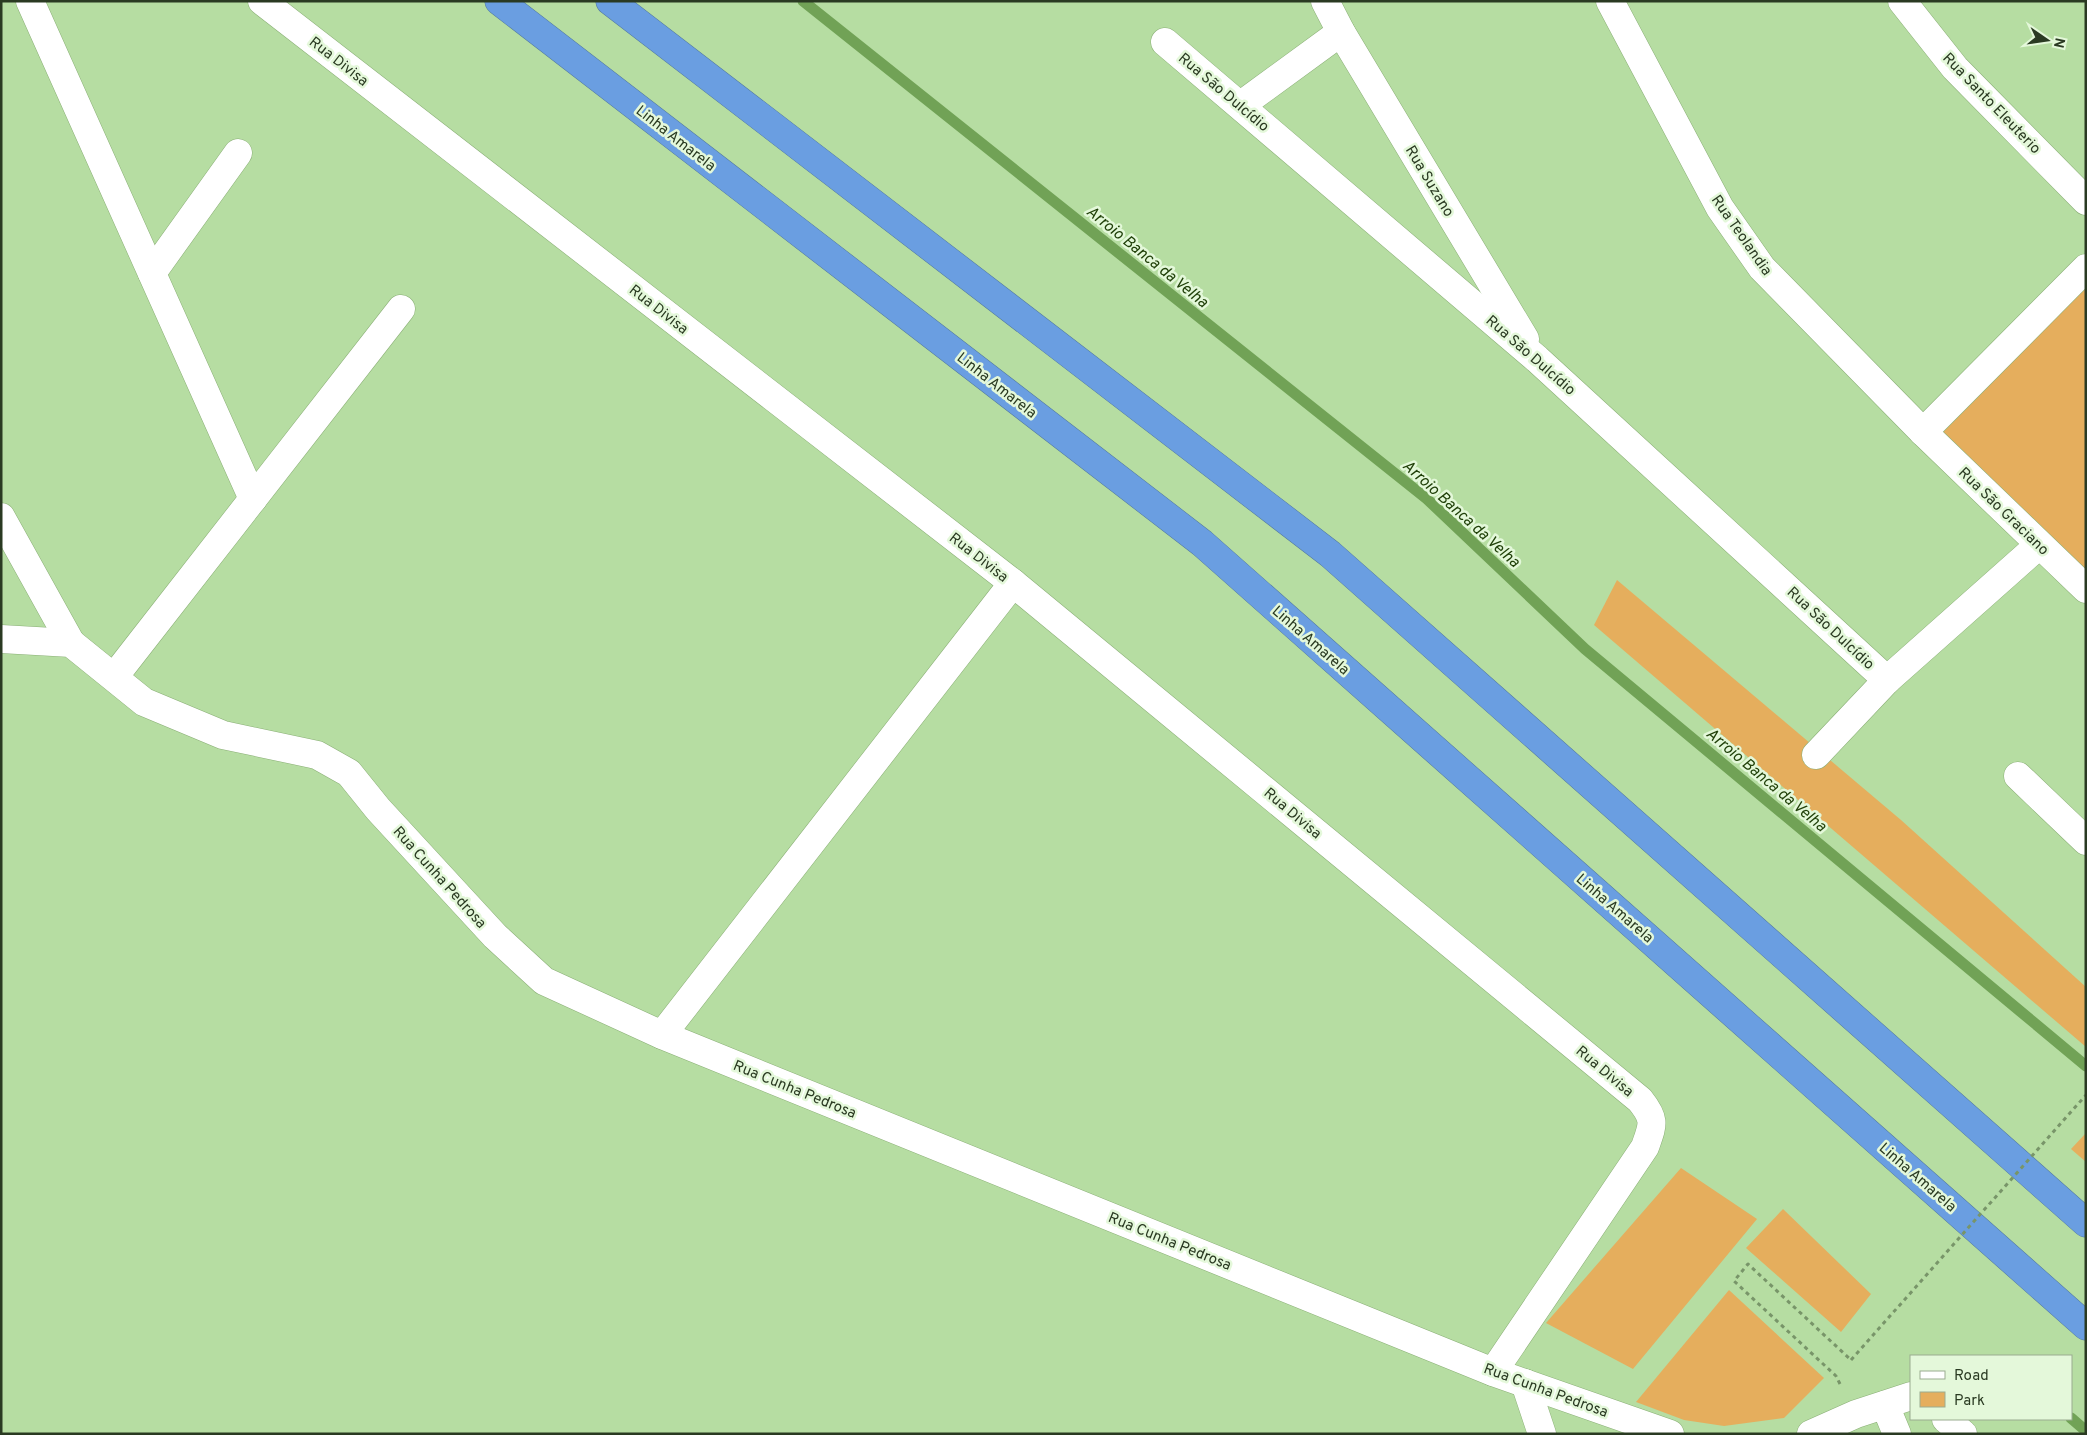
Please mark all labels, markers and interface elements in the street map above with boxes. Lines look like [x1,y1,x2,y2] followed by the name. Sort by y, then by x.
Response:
[2022,15,2072,65] north arrow
[305,33,372,91] street label: Rua Divisa
[2049,36,2068,49] text: N
[1938,49,2044,159] street label: Rua Santo Eleuterio
[1174,50,1272,137] street label: Rua São Dulcídio
[631,102,719,176] street label: Linha Amarela
[1400,143,1457,221] street label: Rua Suzano
[1706,192,1776,280] street label: Rua Teolandia
[1082,202,1212,313] water label: Arroio Banca da Velha
[625,281,692,339] street label: Rua Divisa
[1481,312,1579,400] street label: Rua São Dulcídio
[952,349,1040,423] street label: Linha Amarela
[1398,456,1524,573] water label: Arroio Banca da Velha
[1954,464,2052,560] street label: Rua São Graciano
[945,529,1012,587] street label: Rua Divisa
[1782,584,1878,675] street label: Rua São Dulcídio
[1267,602,1353,680] street label: Linha Amarela
[1701,724,1831,837] water label: Arroio Banca da Velha
[1259,784,1325,844] street label: Rua Divisa
[388,823,490,933] street label: Rua Cunha Pedrosa
[1571,870,1657,948] street label: Linha Amarela
[1571,1042,1637,1102] street label: Rua Divisa
[730,1057,859,1124] street label: Rua Cunha Pedrosa
[1874,1139,1960,1217] street label: Linha Amarela
[1105,1209,1234,1276] street label: Rua Cunha Pedrosa
[1910,1355,2072,1420] legend
[1481,1360,1610,1423] street label: Rua Cunha Pedrosa
[1954,1367,1989,1386] text: Road
[1954,1392,1985,1411] text: Park

